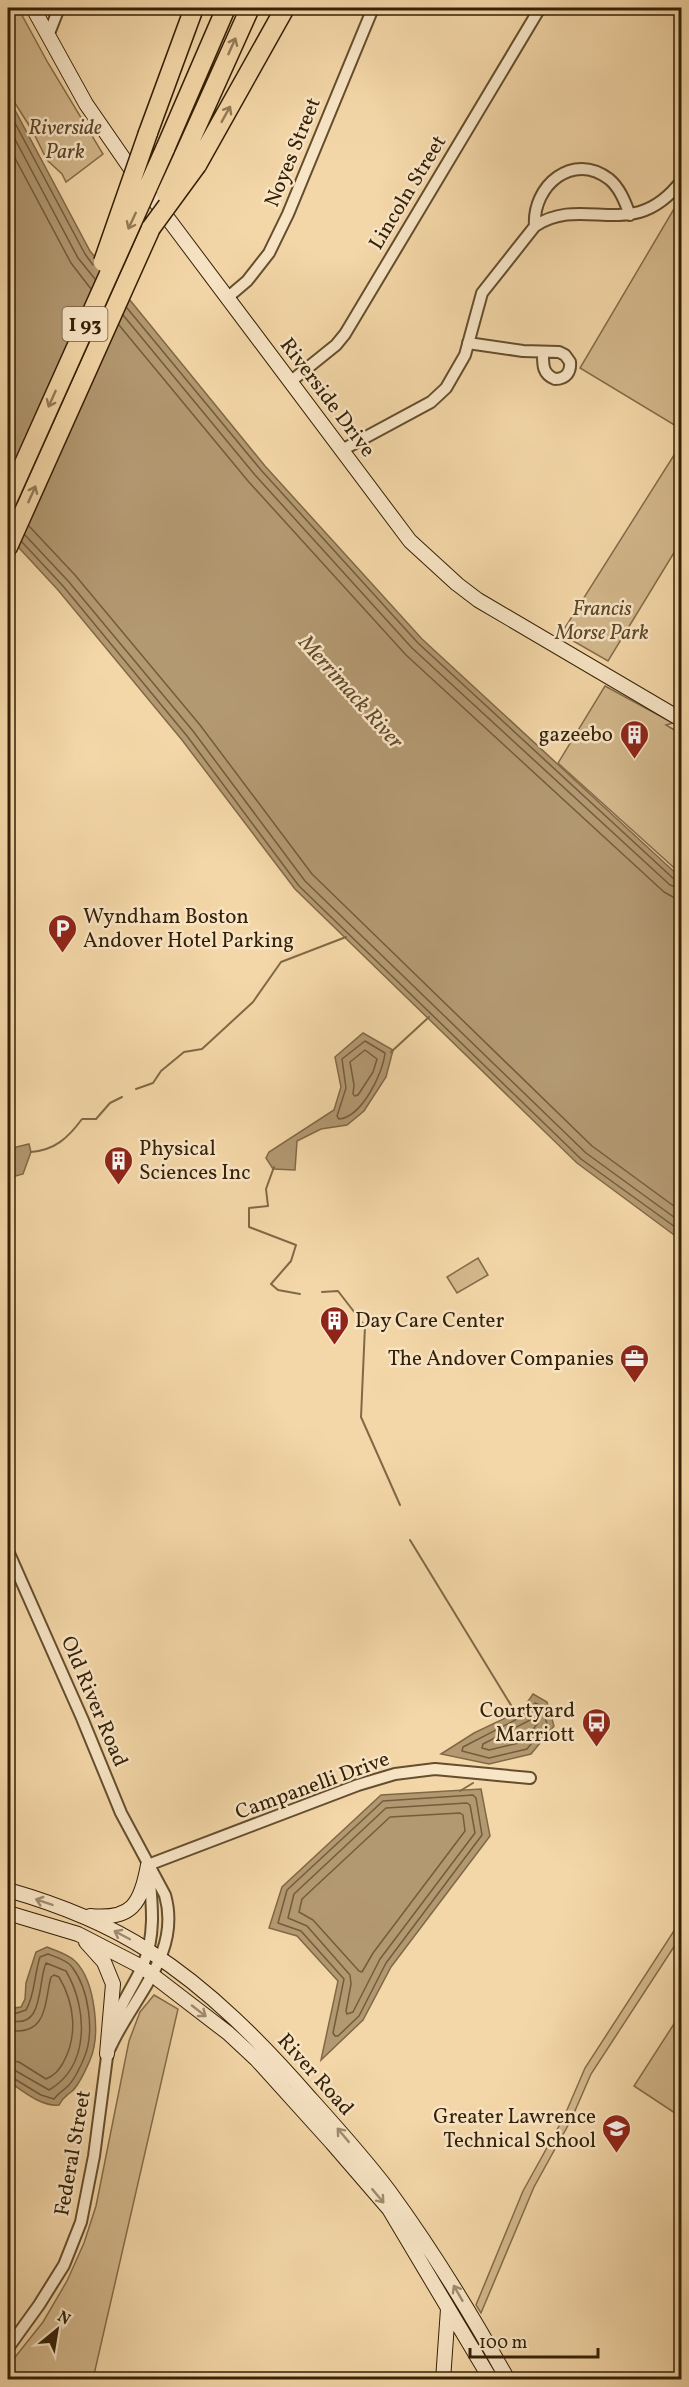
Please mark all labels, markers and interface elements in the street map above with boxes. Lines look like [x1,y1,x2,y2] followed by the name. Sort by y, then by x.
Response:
[227,38,239,56] one-way arrow
[258,93,329,212] street label: Noyes Street
[220,106,232,123] one-way arrow
[28,114,102,167] park label: Riverside Park
[363,130,454,256] street label: Lincoln Street
[126,212,137,230] one-way arrow
[62,307,107,341] road number: I 93
[272,332,381,464] street label: Riverside Drive
[46,389,57,408] one-way arrow
[26,485,38,503] one-way arrow
[554,595,649,648] park label: Francis Morse Park
[290,628,410,757] water label: Merrimack River
[618,718,650,760] building icon: gazeebo
[539,721,613,750] place label: gazeebo
[83,903,294,956] place label: Wyndham Boston Andover Hotel Parking
[46,912,78,954] parking icon: Wyndham Boston Andover Hotel Parking
[139,1135,251,1188] place label: Physical Sciences Inc
[102,1144,134,1186] building icon: Physical Sciences Inc
[318,1304,350,1346] building icon: Day Care Center
[355,1307,505,1336] place label: Day Care Center
[619,1342,651,1384] office icon: The Andover Companies
[388,1345,614,1374] place label: The Andover Companies
[53,1632,134,1772] street label: Old River Road
[480,1697,575,1750] place label: Courtyard Marriott
[580,1706,612,1748] bus stop icon: Courtyard Marriott
[231,1745,394,1828] street label: Campanelli Drive
[35,1896,54,1907] one-way arrow
[114,1929,131,1941] one-way arrow
[190,2004,206,2017] one-way arrow
[270,2027,360,2123] street label: River Road
[48,2088,99,2218] street label: Federal Street
[433,2103,596,2156] place label: Greater Lawrence Technical School
[601,2112,633,2154] school or university icon: Greater Lawrence Technical School
[336,2128,350,2143] one-way arrow
[371,2188,384,2204] one-way arrow
[452,2284,463,2302] one-way arrow
[27,2300,87,2360] north arrow
[53,2306,74,2331] text: N
[470,2321,598,2359] scale bar
[479,2331,528,2356] text: 100 m

